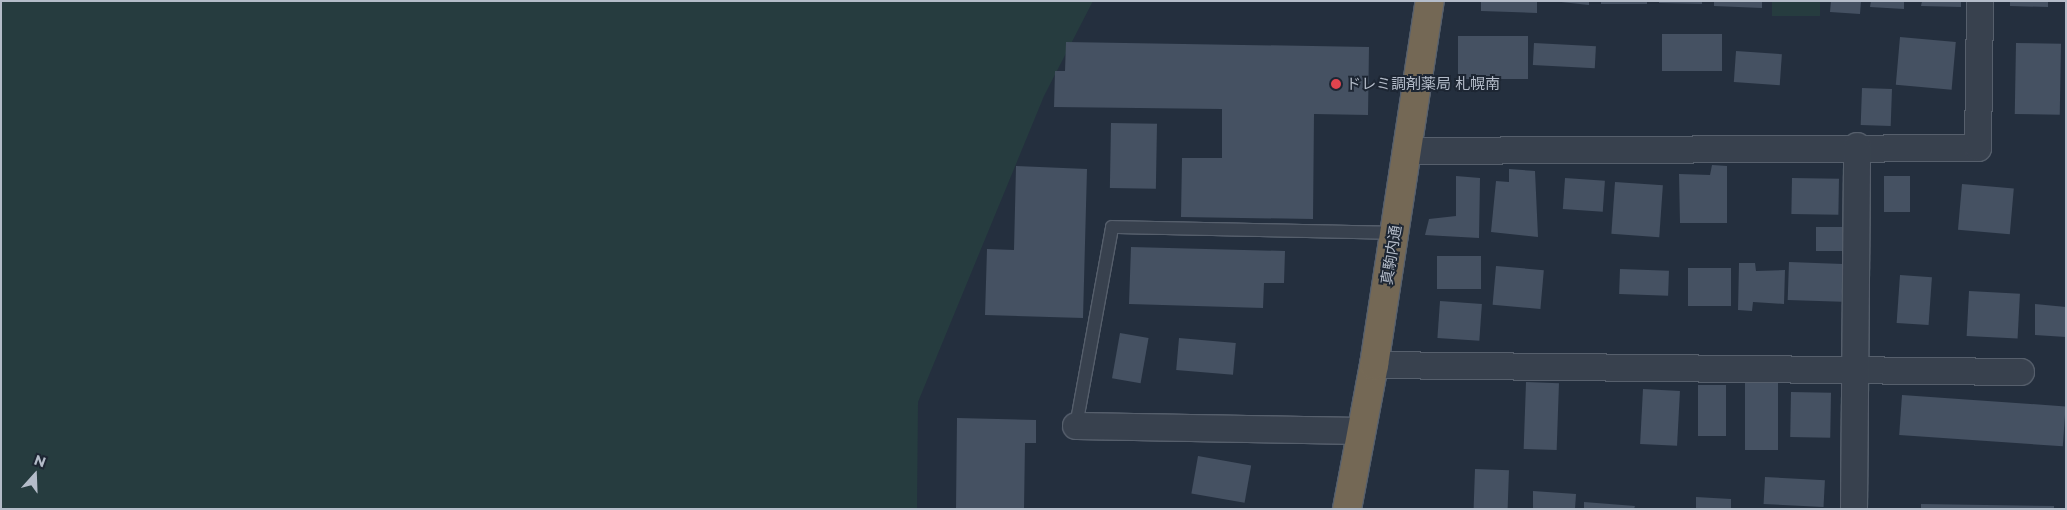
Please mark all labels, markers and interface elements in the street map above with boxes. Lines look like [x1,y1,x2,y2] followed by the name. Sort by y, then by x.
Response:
[1346,75,1500,93] place label: ドレミ調剤薬局 札幌南
[1330,78,1342,90] marker: ドレミ調剤薬局 札幌南
[1377,224,1405,286] street label: 真駒内通
[10,450,60,500] north arrow
[32,451,49,471] text: N

